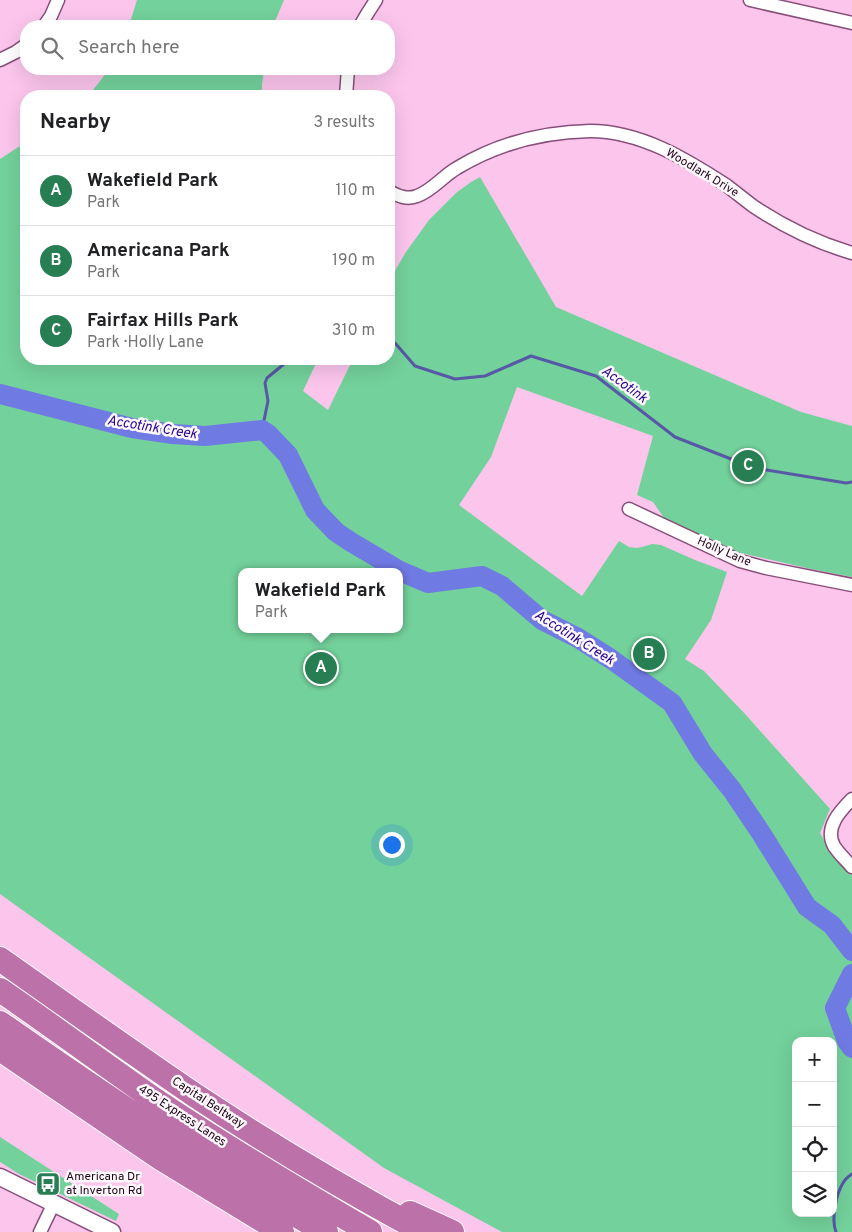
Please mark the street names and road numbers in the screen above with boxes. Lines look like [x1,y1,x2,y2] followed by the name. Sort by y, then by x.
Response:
[663,145,741,201] street label: Woodlark Drive
[695,533,753,571] street label: Holly Lane
[169,1073,247,1133] street label: Capital Beltway
[135,1082,229,1150] street label: 495 Express Lanes

